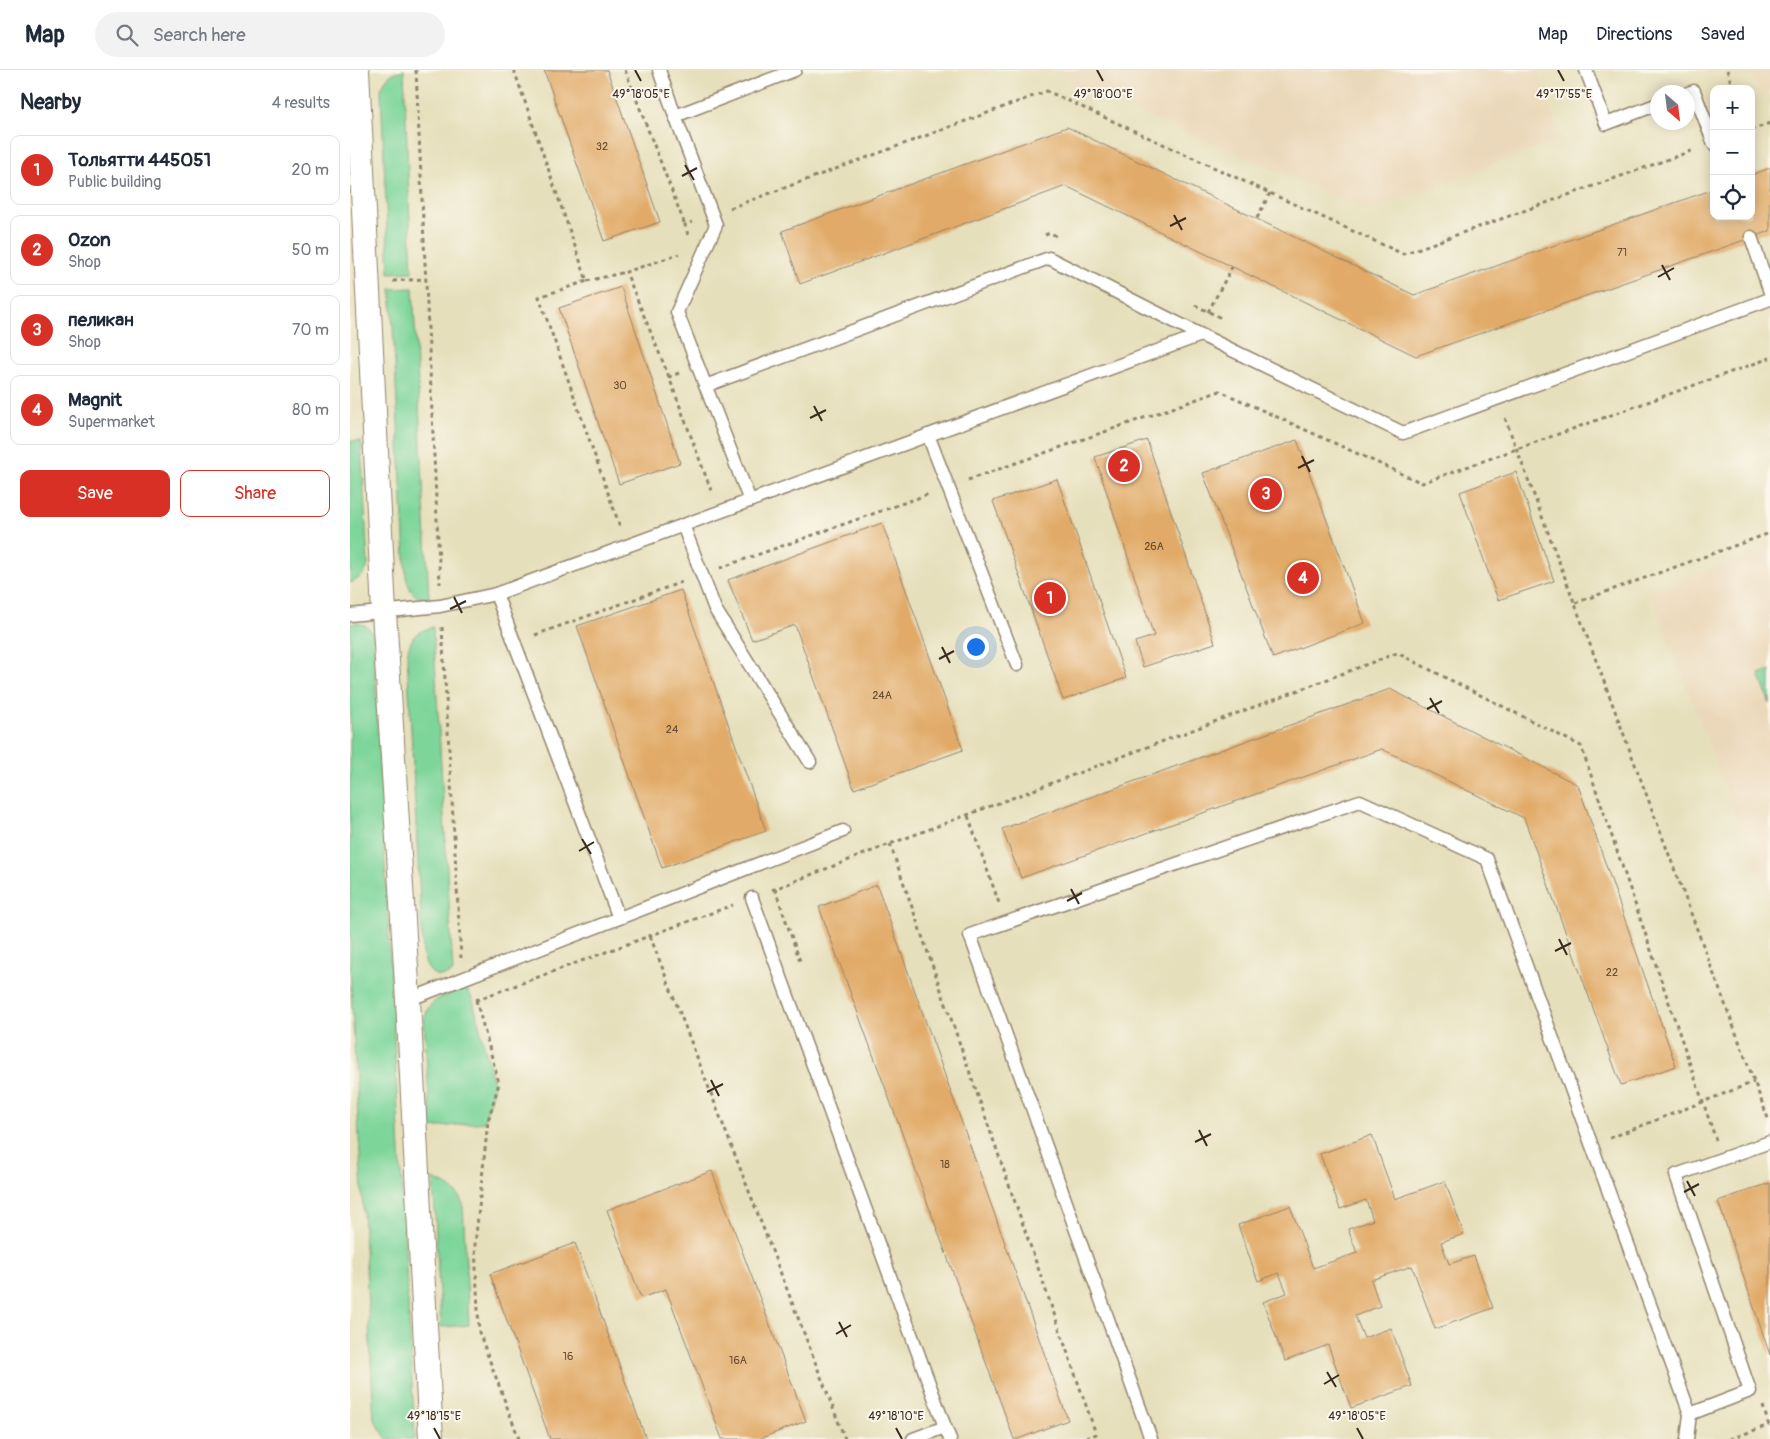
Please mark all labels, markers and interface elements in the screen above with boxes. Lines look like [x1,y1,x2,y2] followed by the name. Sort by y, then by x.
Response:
[95,12,445,57] search box
[25,20,65,49] text: Map
[113,21,141,49] icon: search
[153,23,246,47] text: Search here
[1538,23,1568,46] text: Map
[1596,23,1672,46] text: Directions
[1700,23,1745,46] text: Saved
[1650,85,1695,130] north arrow
[1710,85,1755,220] map controls
[1710,85,1755,130] button: +
[612,87,670,102] text: 49°18'05"E
[1073,87,1133,102] text: 49°18'00"E
[1536,87,1592,102] text: 49°17'55"E
[20,89,81,116] text: Nearby
[272,93,330,113] text: 4 results
[1710,130,1755,175] button: −
[596,140,608,153] house number: 32
[68,148,211,172] text: Тольятти 445051
[34,160,40,180] text: 1
[291,160,329,180] text: 20 m
[68,172,161,192] text: Public building
[1710,175,1755,220] button: locate
[68,228,111,252] text: Ozon
[33,240,41,260] text: 2
[292,240,329,260] text: 50 m
[1617,246,1627,259] house number: 71
[68,252,101,272] text: Shop
[68,308,134,332] text: пеликан
[33,320,41,340] text: 3
[292,320,329,340] text: 70 m
[68,332,101,352] text: Shop
[613,379,627,392] house number: 30
[68,388,122,412] text: Magnit
[32,400,42,420] text: 4
[292,400,329,420] text: 80 m
[68,412,155,432] text: Supermarket
[1108,447,1140,485] pin: 2
[20,470,170,517] button: Save
[180,470,330,517] button: Share
[1250,475,1282,513] pin: 3
[1144,540,1164,553] house number: 26А
[1287,559,1319,597] pin: 4
[1034,579,1066,617] pin: 1
[963,634,989,660] your location
[872,689,892,702] house number: 24А
[666,723,679,736] house number: 24
[1606,966,1618,979] house number: 22
[940,1158,950,1171] house number: 18
[563,1350,573,1363] house number: 16
[729,1354,747,1367] house number: 16А
[407,1409,461,1424] text: 49°18'15"E
[868,1409,924,1424] text: 49°18'10"E
[1328,1409,1386,1424] text: 49°18'05"E

